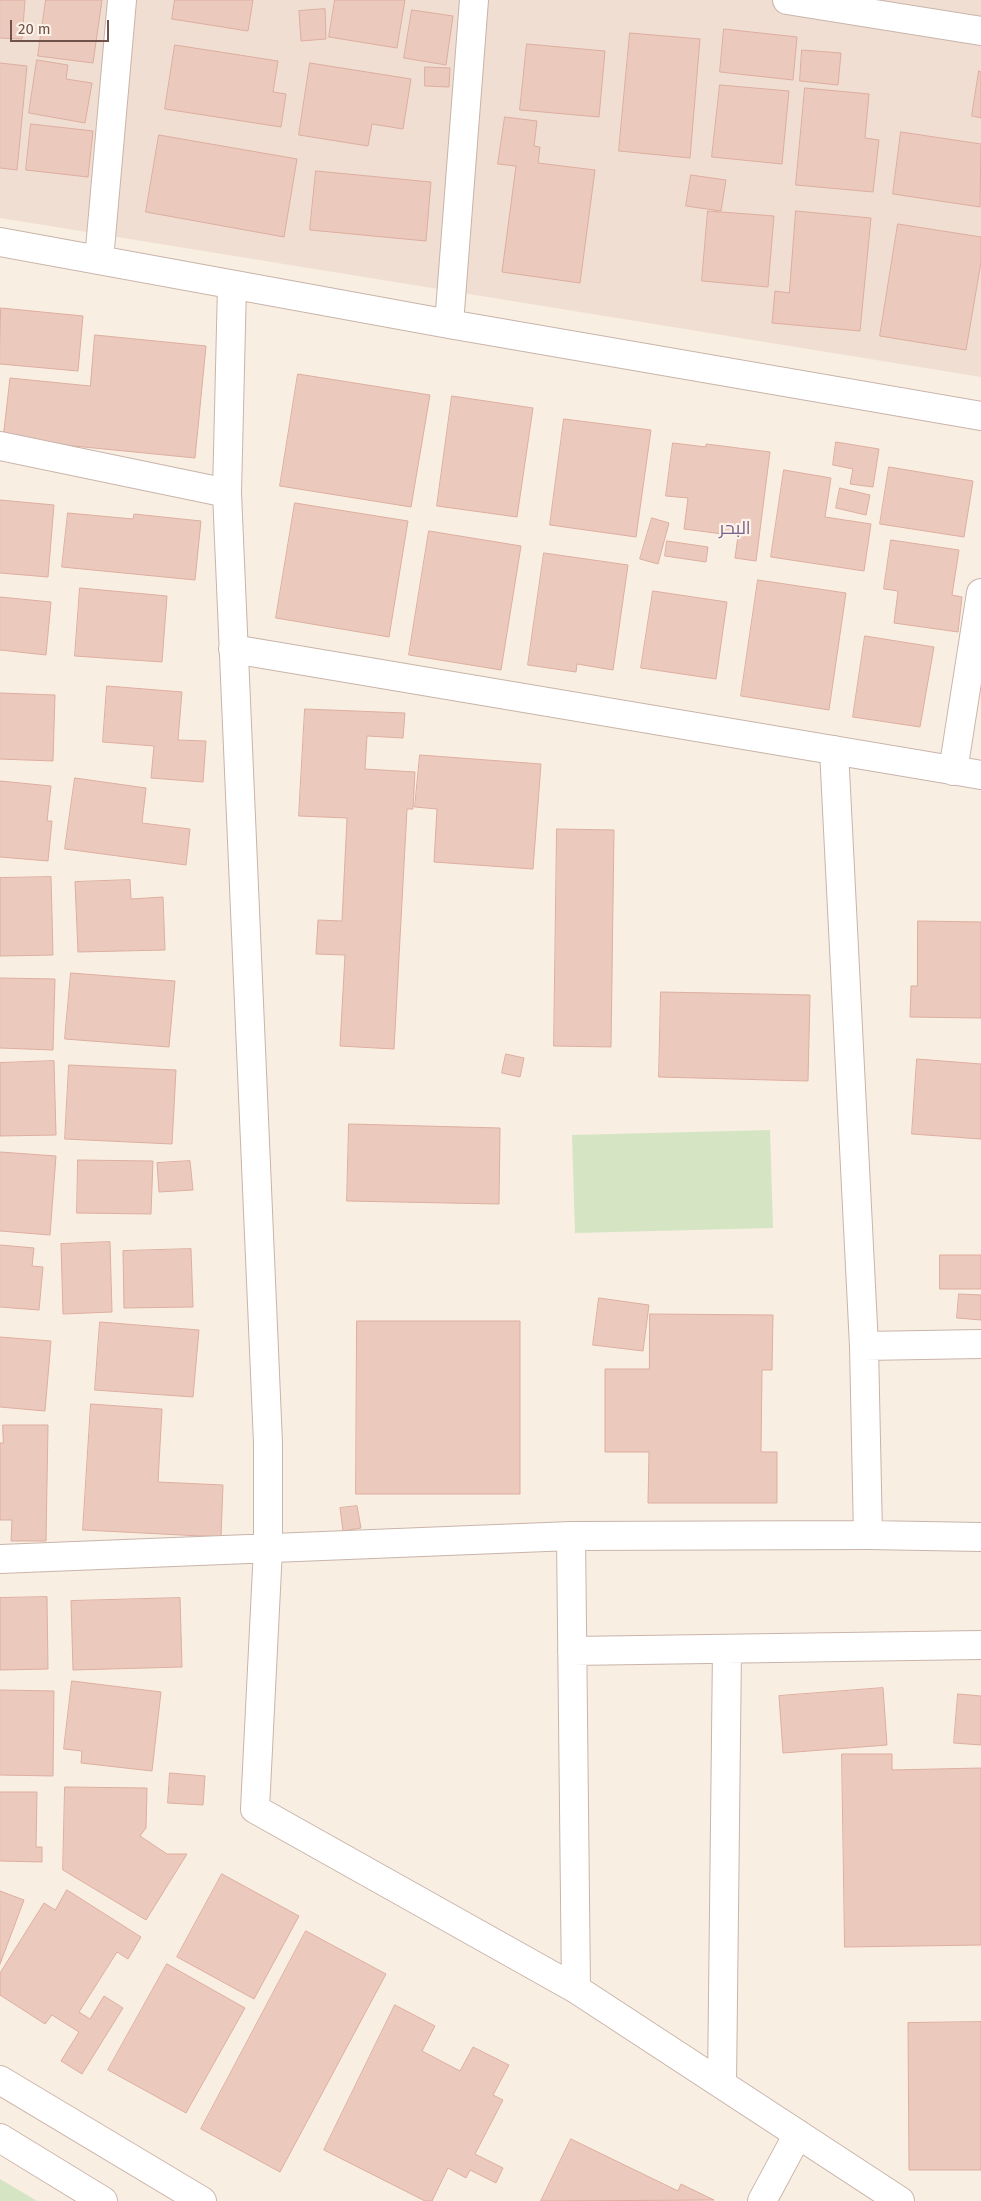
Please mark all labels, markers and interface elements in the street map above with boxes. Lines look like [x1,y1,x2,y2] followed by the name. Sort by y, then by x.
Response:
[12,10,111,42] scale bar
[18,20,51,38] text: 20 m
[719,518,751,540] district label: البحر

